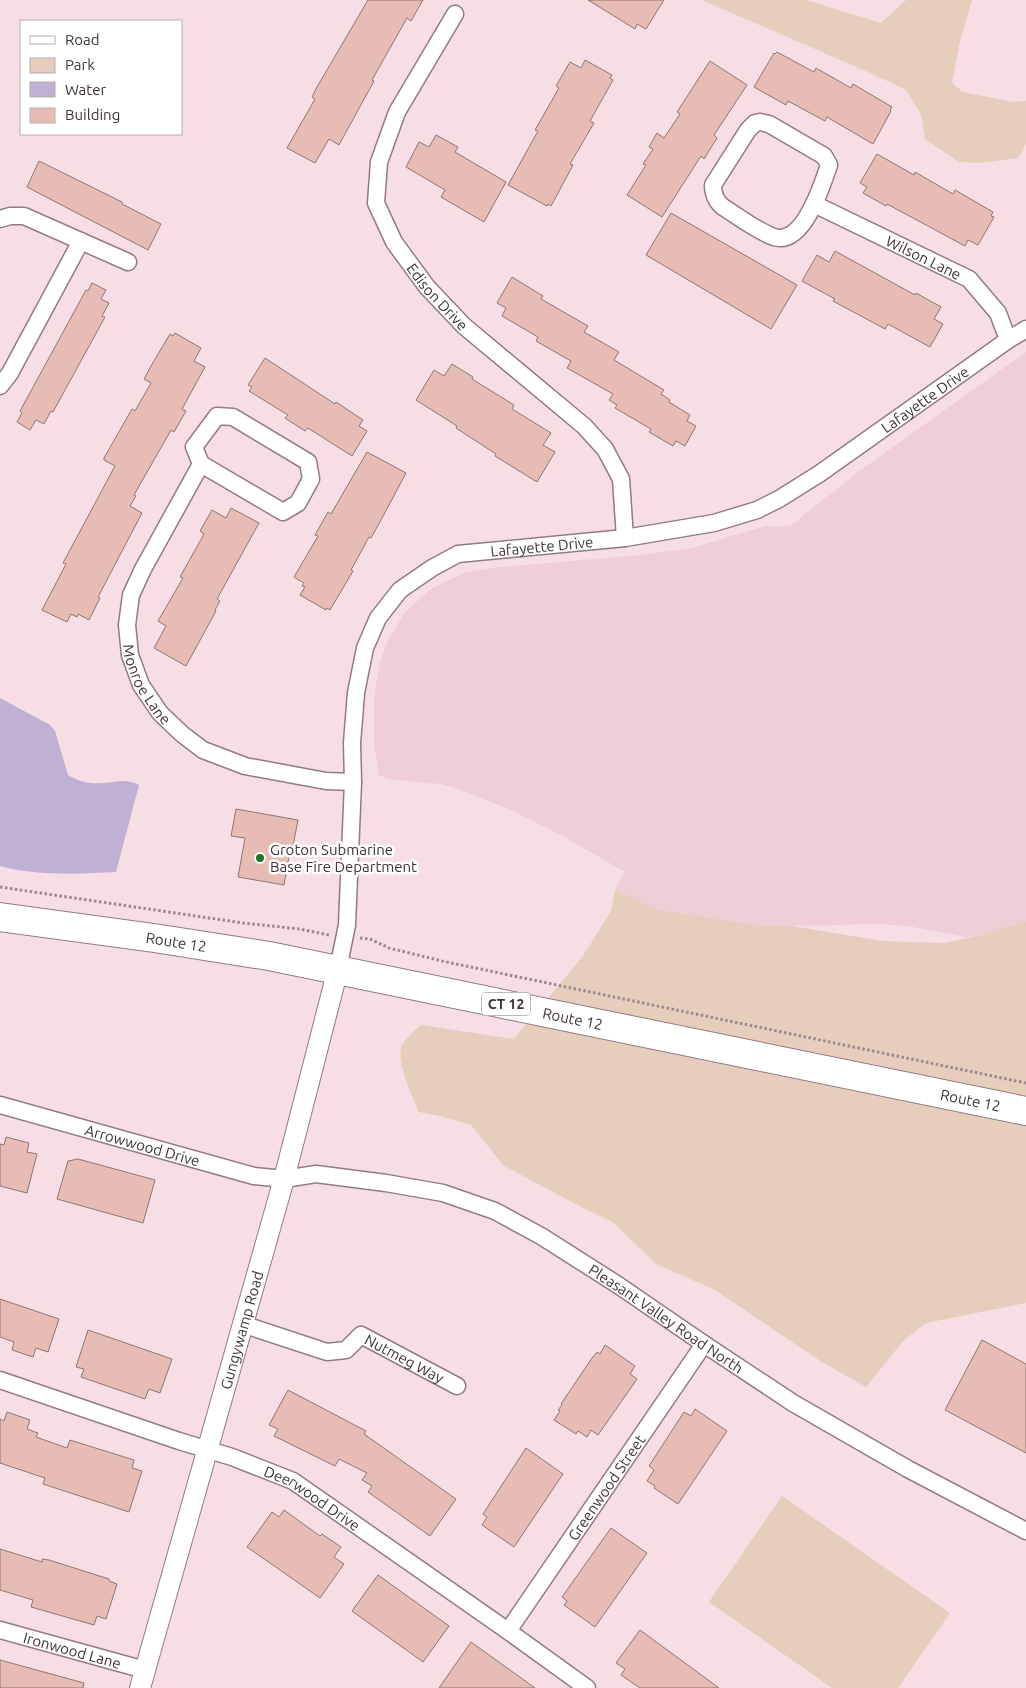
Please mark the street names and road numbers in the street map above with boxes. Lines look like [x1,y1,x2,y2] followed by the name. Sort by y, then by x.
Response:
[884,232,964,283] street label: Wilson Lane
[404,260,472,333] street label: Edison Drive
[878,362,972,436] street label: Lafayette Drive
[490,533,594,559] street label: Lafayette Drive
[120,643,175,727] street label: Monroe Lane
[145,928,208,955] street label: Route 12
[482,992,530,1016] road number: CT 12
[541,1004,605,1033] street label: Route 12
[939,1085,1002,1114] street label: Route 12
[83,1121,202,1169] street label: Arrowwood Drive
[586,1260,747,1376] street label: Pleasant Valley Road North
[216,1269,266,1391] street label: Gungywamp Road
[362,1330,447,1386] street label: Nutmeg Way
[564,1431,648,1543] street label: Greenwood Street
[262,1462,363,1534] street label: Deerwood Drive
[22,1628,123,1672] street label: Ironwood Lane

